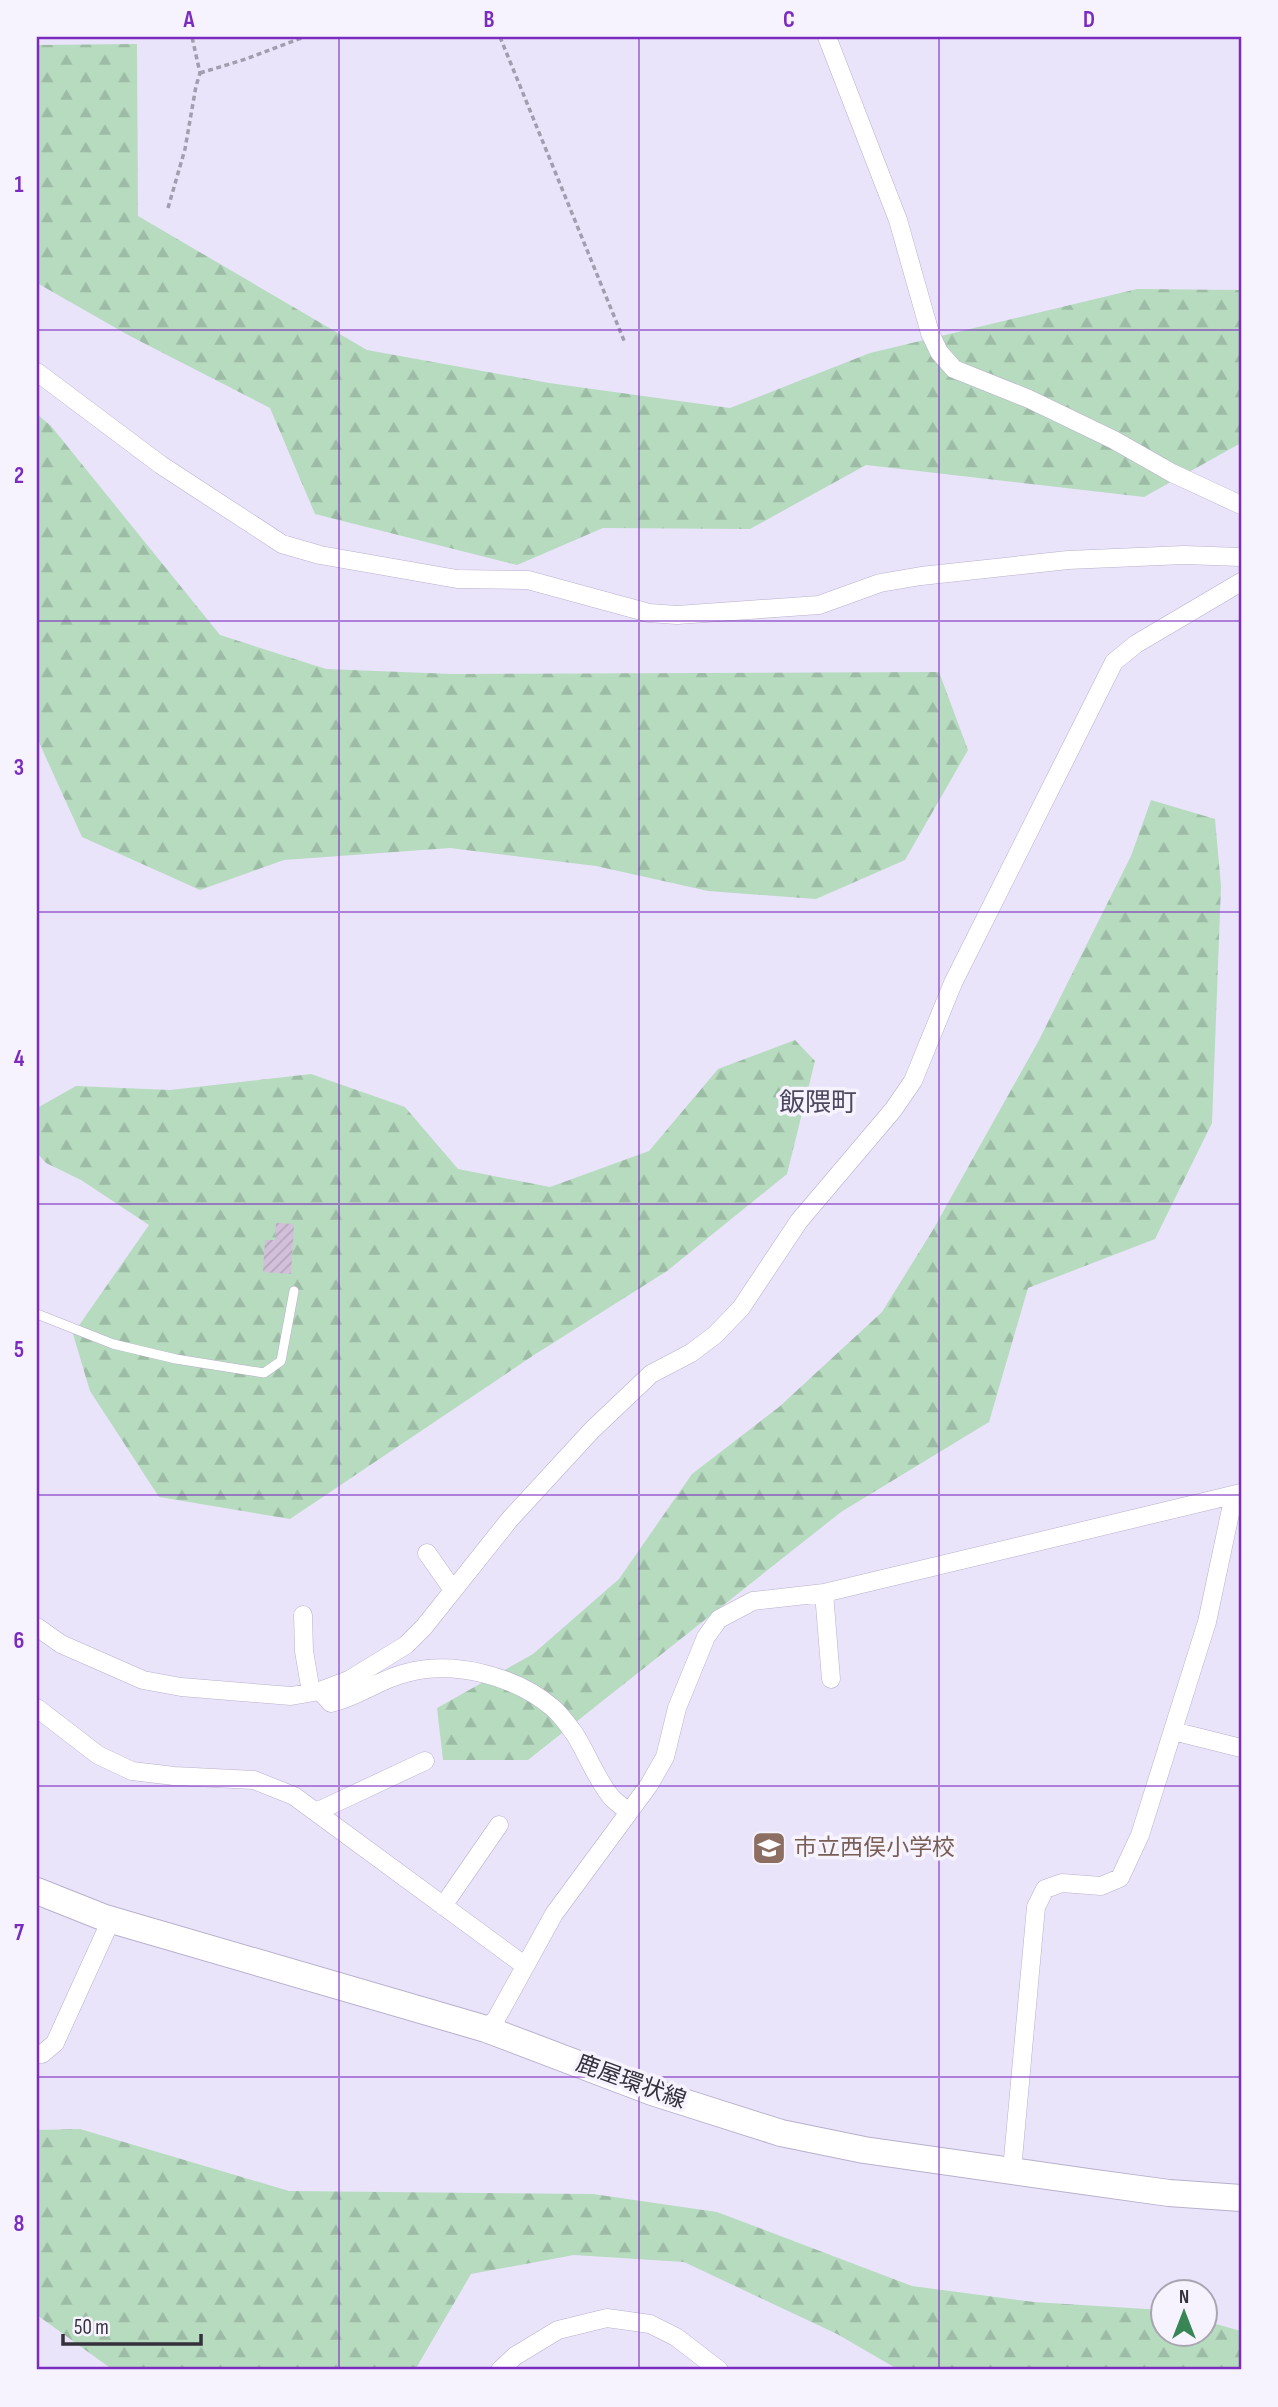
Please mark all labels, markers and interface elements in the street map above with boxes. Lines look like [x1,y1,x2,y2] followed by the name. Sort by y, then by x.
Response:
[183,6,196,34] text: A
[484,6,495,34] text: B
[783,6,795,34] text: C
[1083,6,1095,34] text: D
[14,171,24,199] text: 1
[14,462,24,490] text: 2
[14,754,24,782] text: 3
[14,1045,25,1073] text: 4
[779,1088,857,1119] district label: 飯隈町
[14,1336,24,1364] text: 5
[14,1627,24,1655] text: 6
[750,1829,788,1867] school or university icon: 市立西俣小学校
[794,1834,955,1862] place label: 市立西俣小学校
[14,1919,24,1947] text: 7
[572,2049,690,2115] street label: 鹿屋環状線
[14,2210,25,2238] text: 8
[1148,2278,1218,2348] north arrow
[1179,2286,1189,2309] text: N
[63,2302,201,2346] scale bar
[74,2315,109,2340] text: 50 m

